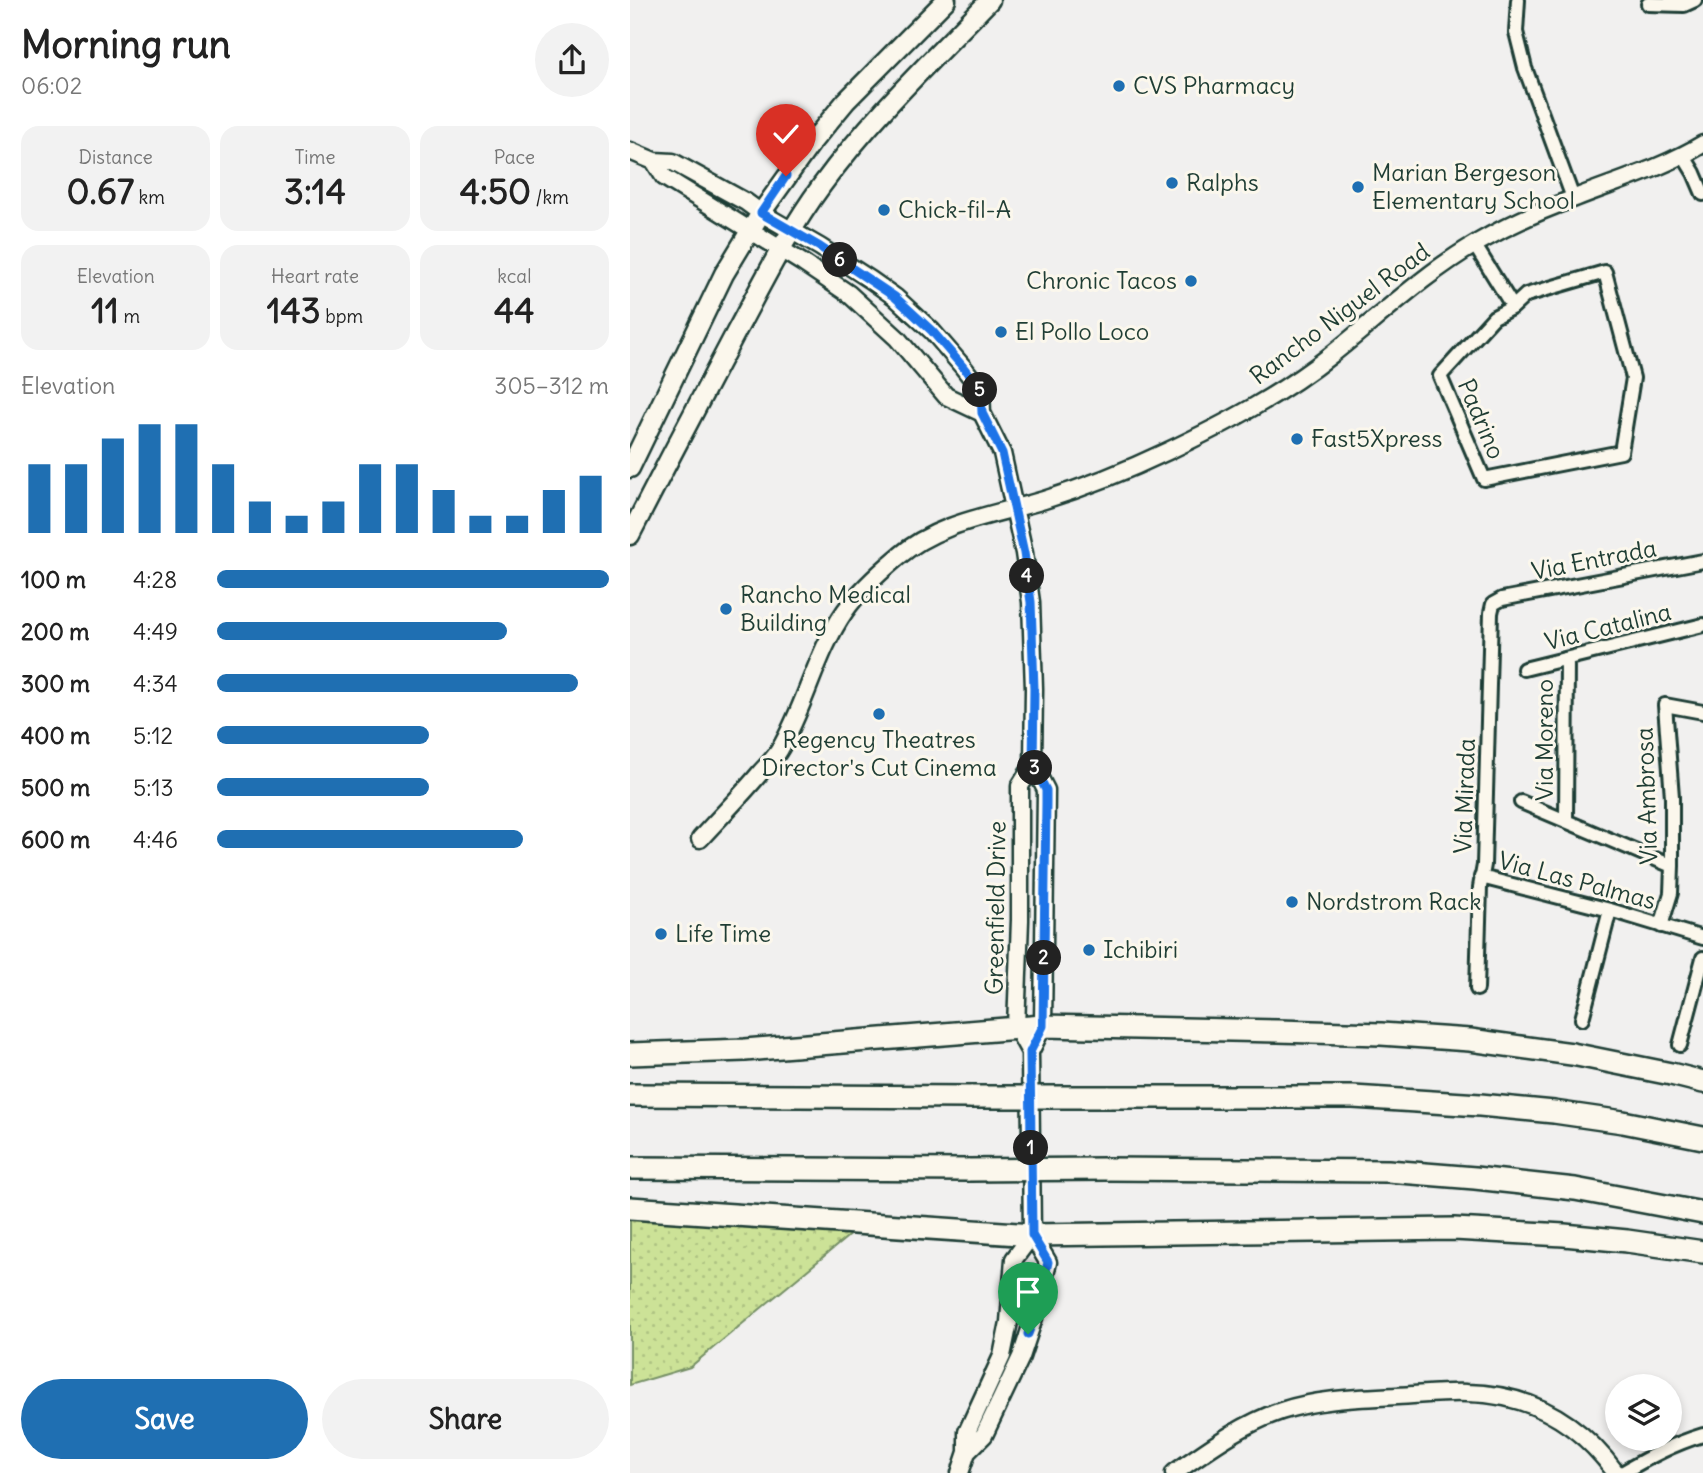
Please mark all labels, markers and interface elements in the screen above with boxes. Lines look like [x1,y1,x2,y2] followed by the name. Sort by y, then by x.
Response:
[21,21,231,68] text: Morning run
[535,23,609,97] button: share
[1133,70,1295,100] place label: CVS Pharmacy
[21,71,82,100] text: 06:02
[1111,78,1127,94] marker: CVS Pharmacy
[756,104,816,176] pin
[767,115,805,153] icon: check
[79,145,153,169] text: Distance
[294,145,336,169] text: Time
[494,145,535,169] text: Pace
[1372,157,1575,215] place label: Marian Bergeson Elementary School
[1186,167,1259,197] place label: Ralphs
[66,169,134,213] text: 0.67
[284,169,346,213] text: 3:14
[460,169,531,213] text: 4:50
[1164,175,1180,191] marker: Ralphs
[1350,179,1366,195] marker: Marian Bergeson Elementary School
[134,185,165,209] text: km
[531,185,569,209] text: /km
[898,194,1011,224] place label: Chick-fil-A
[876,202,892,218] marker: Chick-fil-A
[1244,236,1435,391] street label: Rancho Niguel Road
[822,243,858,278] pin: 6
[834,247,845,271] text: 6
[77,264,155,288] text: Elevation
[271,264,359,288] text: Heart rate
[497,264,531,288] text: kcal
[1026,265,1177,295] place label: Chronic Tacos
[1183,273,1199,289] marker: Chronic Tacos
[91,288,119,332] text: 11
[267,288,321,332] text: 143
[494,288,535,332] text: 44
[119,304,140,328] text: m
[321,304,363,328] text: bpm
[1015,316,1149,346] place label: El Pollo Loco
[993,324,1009,340] marker: El Pollo Loco
[21,371,115,400] text: Elevation
[494,371,609,400] text: 305–312 m
[962,372,998,408] pin: 5
[1452,374,1512,463] street label: Padrino
[974,377,985,401] text: 5
[1311,423,1443,453] place label: Fast5Xpress
[1289,431,1305,447] marker: Fast5Xpress
[1529,532,1659,586] street label: Via Entrada
[1010,558,1044,594] pin: 4
[1021,563,1032,587] text: 4
[21,565,86,594] text: 100 m
[133,565,177,594] text: 4:28
[740,579,911,637] place label: Rancho Medical Building
[1541,596,1674,656] street label: Via Catalina
[718,601,734,617] marker: Rancho Medical Building
[21,617,90,646] text: 200 m
[133,617,178,646] text: 4:49
[21,669,90,698] text: 300 m
[133,669,178,698] text: 4:34
[1529,679,1559,801] street label: Via Moreno
[871,706,887,722] marker: Regency Theatres Director's Cut Cinema
[21,721,90,750] text: 400 m
[133,721,173,750] text: 5:12
[761,724,997,782] place label: Regency Theatres Director's Cut Cinema
[1629,727,1663,865] street label: Via Ambrosa
[1447,738,1481,854] street label: Via Mirada
[1018,750,1052,786] pin: 3
[1029,755,1040,779] text: 3
[21,773,90,802] text: 500 m
[133,773,174,802] text: 5:13
[978,821,1012,995] street label: Greenfield Drive
[21,825,90,854] text: 600 m
[133,825,178,854] text: 4:46
[1495,845,1659,915] street label: Via Las Palmas
[1306,886,1482,916] place label: Nordstrom Rack
[1284,894,1300,910] marker: Nordstrom Rack
[675,918,771,948] place label: Life Time
[653,926,669,942] marker: Life Time
[1103,934,1178,964] place label: Ichibiri
[1026,940,1062,976] pin: 2
[1081,942,1097,958] marker: Ichibiri
[1038,945,1049,969] text: 2
[1014,1130,1048,1166] pin: 1
[1027,1135,1034,1159] text: 1
[998,1262,1058,1334] pin
[1009,1273,1047,1311] icon: arrive
[1605,1374,1682,1451] map controls
[1605,1374,1682,1451] button: layers
[21,1379,308,1459] button: Save
[322,1379,609,1459] button: Share

